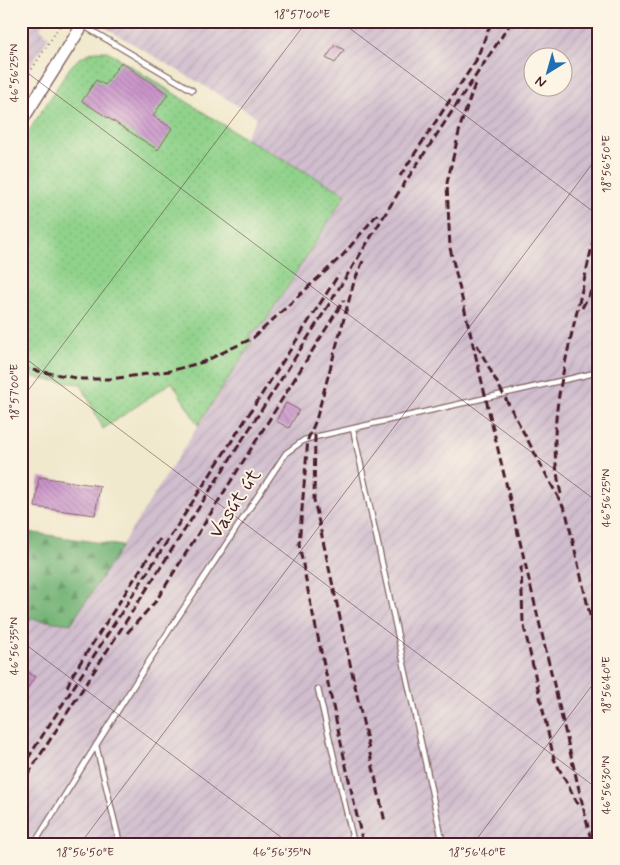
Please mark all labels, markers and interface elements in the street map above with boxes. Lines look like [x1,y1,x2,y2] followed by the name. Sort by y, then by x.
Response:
[274,7,330,23] text: 18°57'00"E
[7,44,23,102] text: 46°56'25"N
[522,48,572,98] north arrow
[532,72,550,92] text: N
[599,135,615,193] text: 18°56'50"E
[7,364,23,420] text: 18°57'00"E
[203,463,268,544] street label: Vasút út
[599,469,615,527] text: 46°56'25"N
[7,617,23,675] text: 46°56'35"N
[599,656,615,714] text: 18°56'40"E
[599,756,615,814] text: 46°56'30"N
[56,845,114,861] text: 18°56'50"E
[253,845,311,861] text: 46°56'35"N
[448,845,506,861] text: 18°56'40"E

